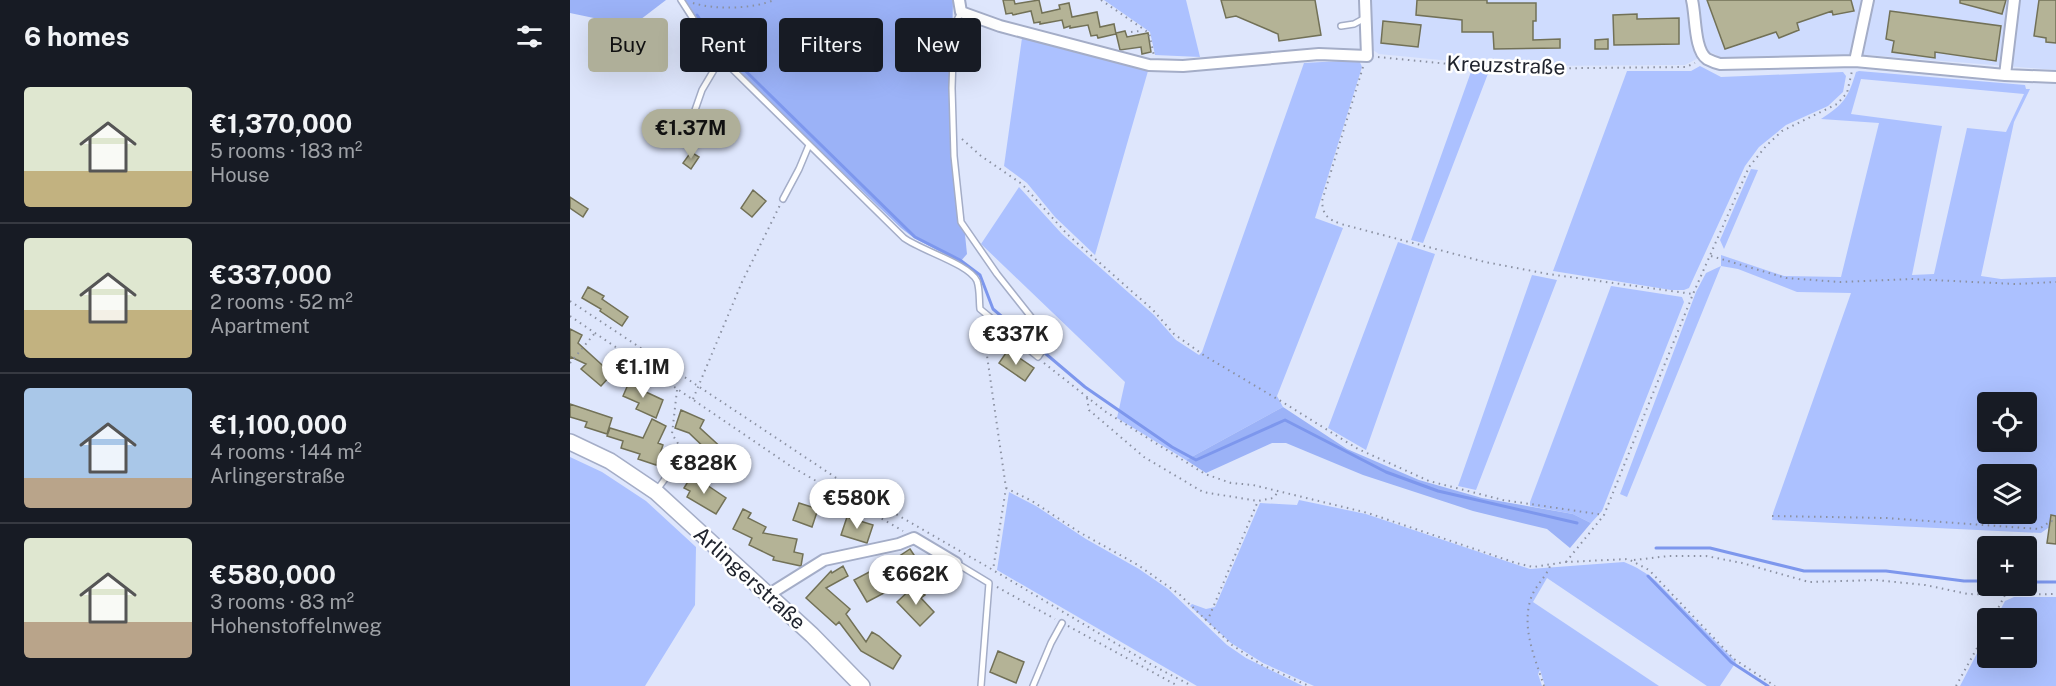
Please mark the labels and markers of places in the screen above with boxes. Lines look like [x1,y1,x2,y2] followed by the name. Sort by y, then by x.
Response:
[642,109,740,160] pin: €1.37M
[974,315,1058,366] pin: €337K
[601,348,685,399] pin: €1.1M
[662,444,746,495] pin: €828K
[815,479,899,530] pin: €580K
[874,555,958,606] pin: €662K

